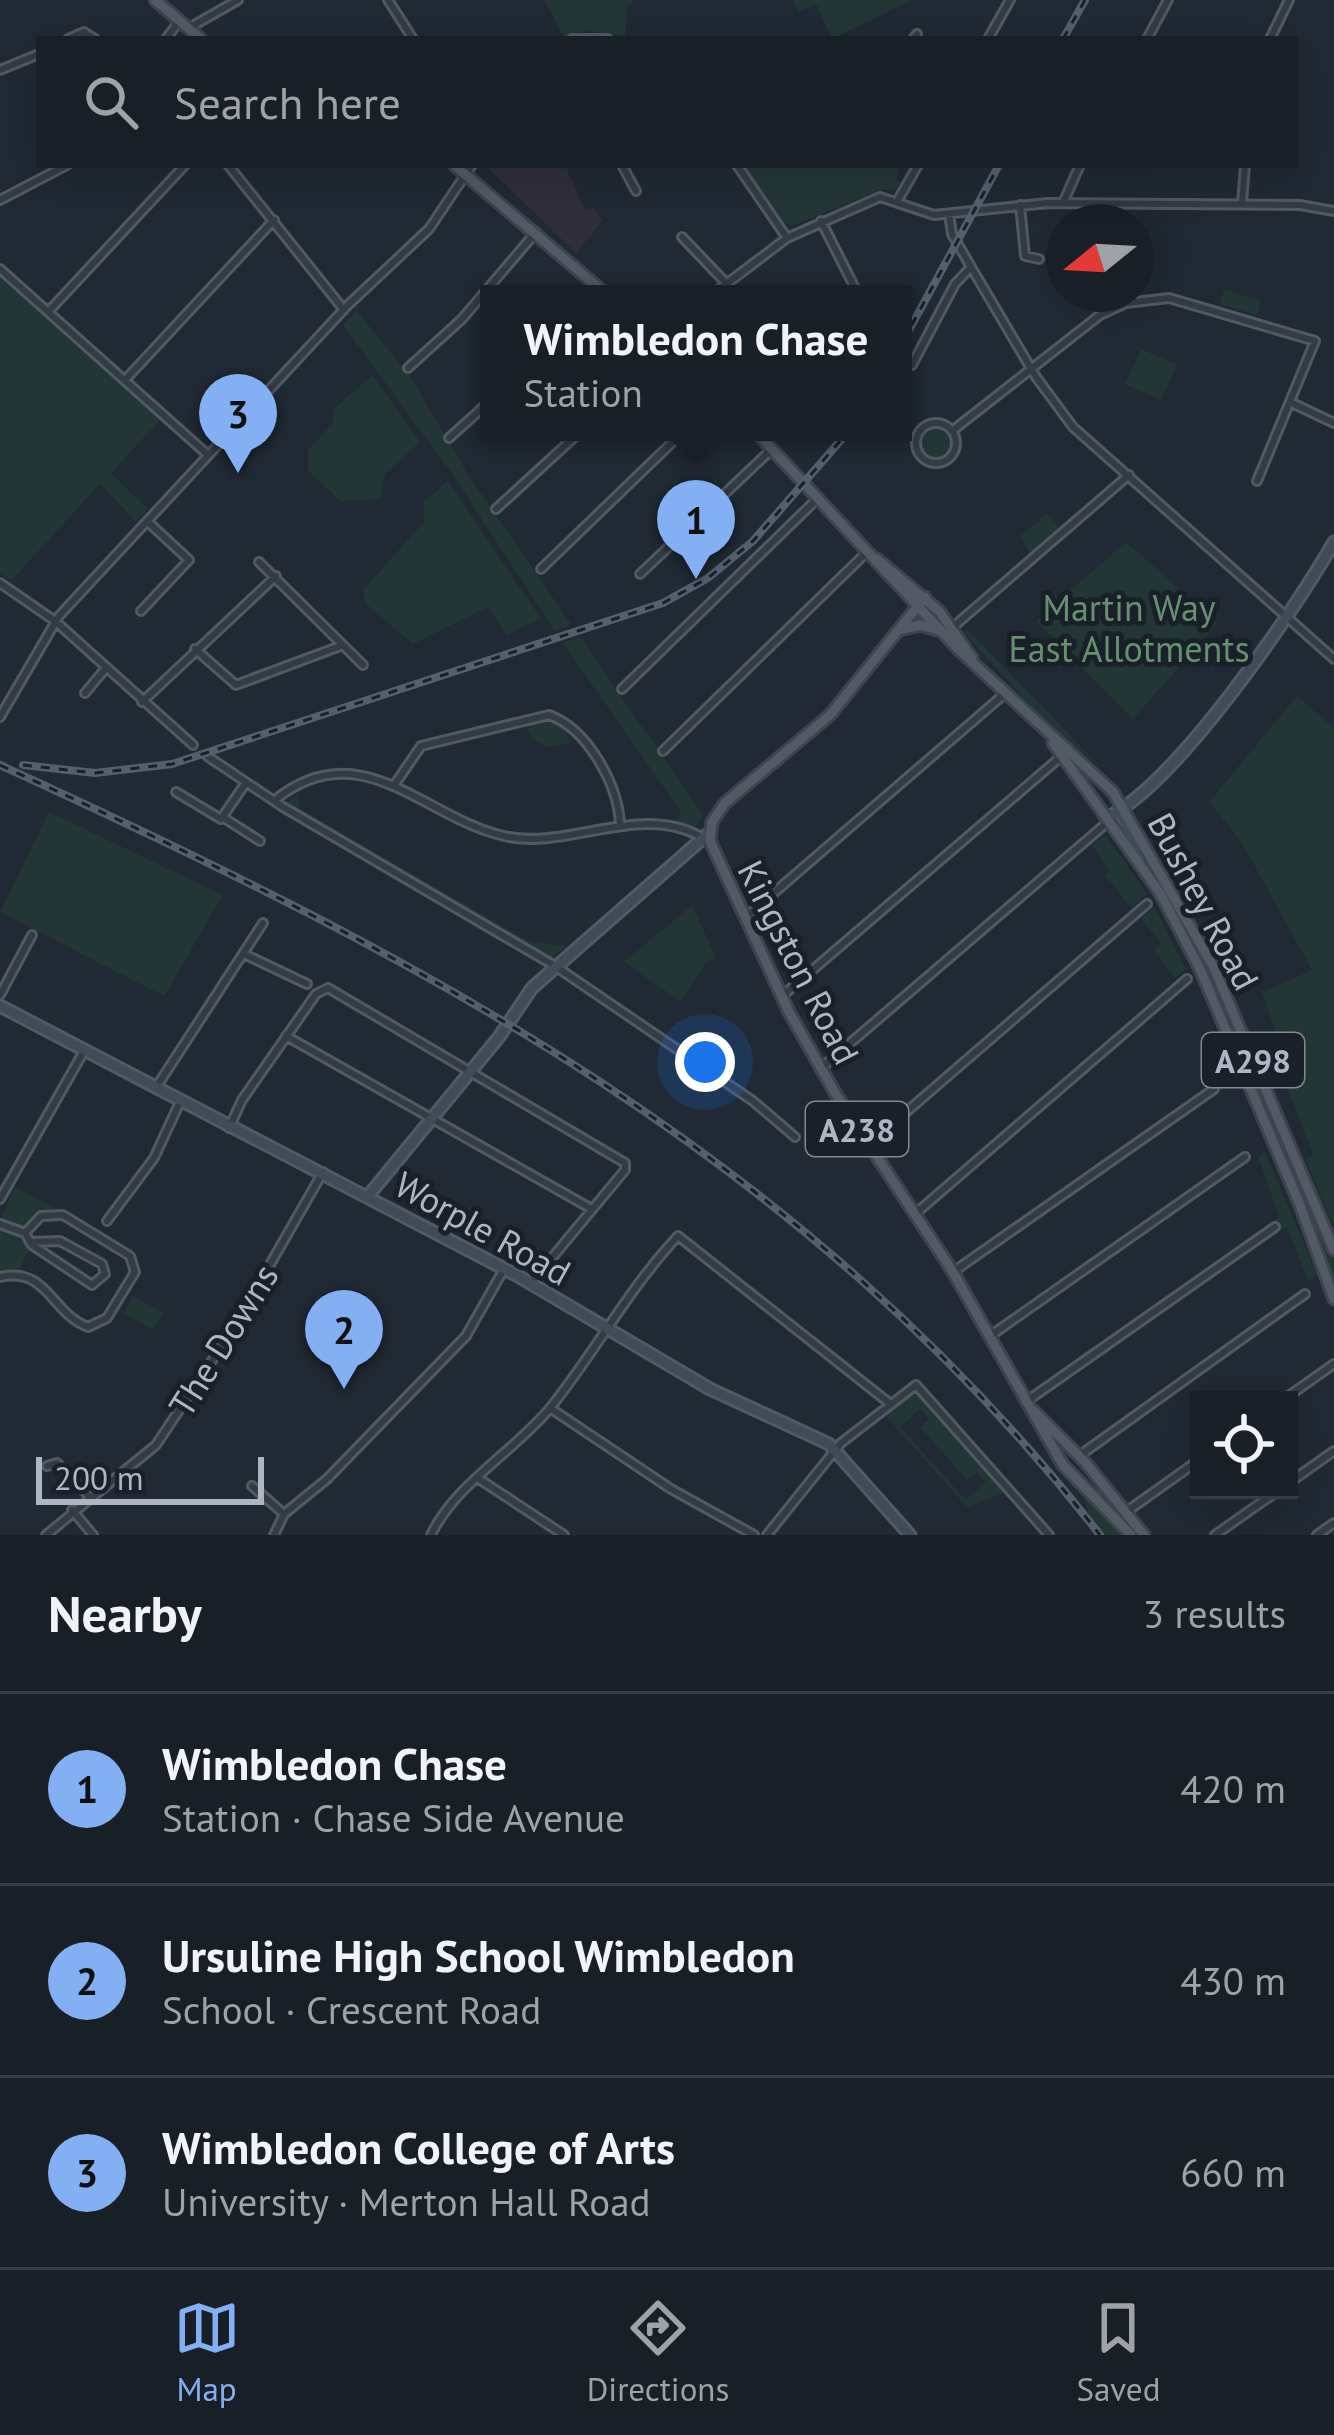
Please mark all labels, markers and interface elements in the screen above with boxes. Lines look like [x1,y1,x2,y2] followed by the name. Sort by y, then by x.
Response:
[36,36,1298,168] search box
[78,69,144,135] icon: search
[174,73,401,131] text: Search here
[1046,204,1154,312] north arrow
[480,285,912,441] popup
[524,309,868,367] text: Wimbledon Chase
[524,367,643,418] text: Station
[199,374,277,473] pin: 3
[657,480,735,579] pin: 1
[1008,584,1250,672] park label: Martin Way East Allotments
[1138,804,1270,998] street label: Bushey Road
[728,852,870,1072] street label: Kingston Road
[675,1032,735,1092] your location
[1202,1033,1304,1087] road number: A298
[806,1102,908,1156] road number: A238
[387,1160,579,1296] street label: Worple Road
[158,1255,288,1425] street label: The Downs
[305,1290,383,1389] pin: 2
[1190,1391,1298,1499] map controls
[1190,1391,1298,1499] button: locate
[36,1451,264,1504] scale bar
[54,1456,144,1499] text: 200 m
[48,1580,202,1646] text: Nearby
[1143,1588,1286,1639] text: 3 results
[162,1734,507,1792] text: Wimbledon Chase
[76,1763,98,1814] text: 1
[1180,1763,1286,1814] text: 420 m
[162,1792,625,1843] text: Station · Chase Side Avenue
[162,1926,795,1984] text: Ursuline High School Wimbledon
[76,1955,98,2006] text: 2
[1180,1955,1286,2006] text: 430 m
[162,1984,541,2035] text: School · Crescent Road
[162,2118,675,2176] text: Wimbledon College of Arts
[76,2147,98,2198] text: 3
[1180,2147,1286,2198] text: 660 m
[162,2176,651,2227] text: University · Merton Hall Road
[174,2295,240,2410] tab: Map
[587,2295,729,2410] tab: Directions
[1076,2295,1160,2410] tab: Saved

